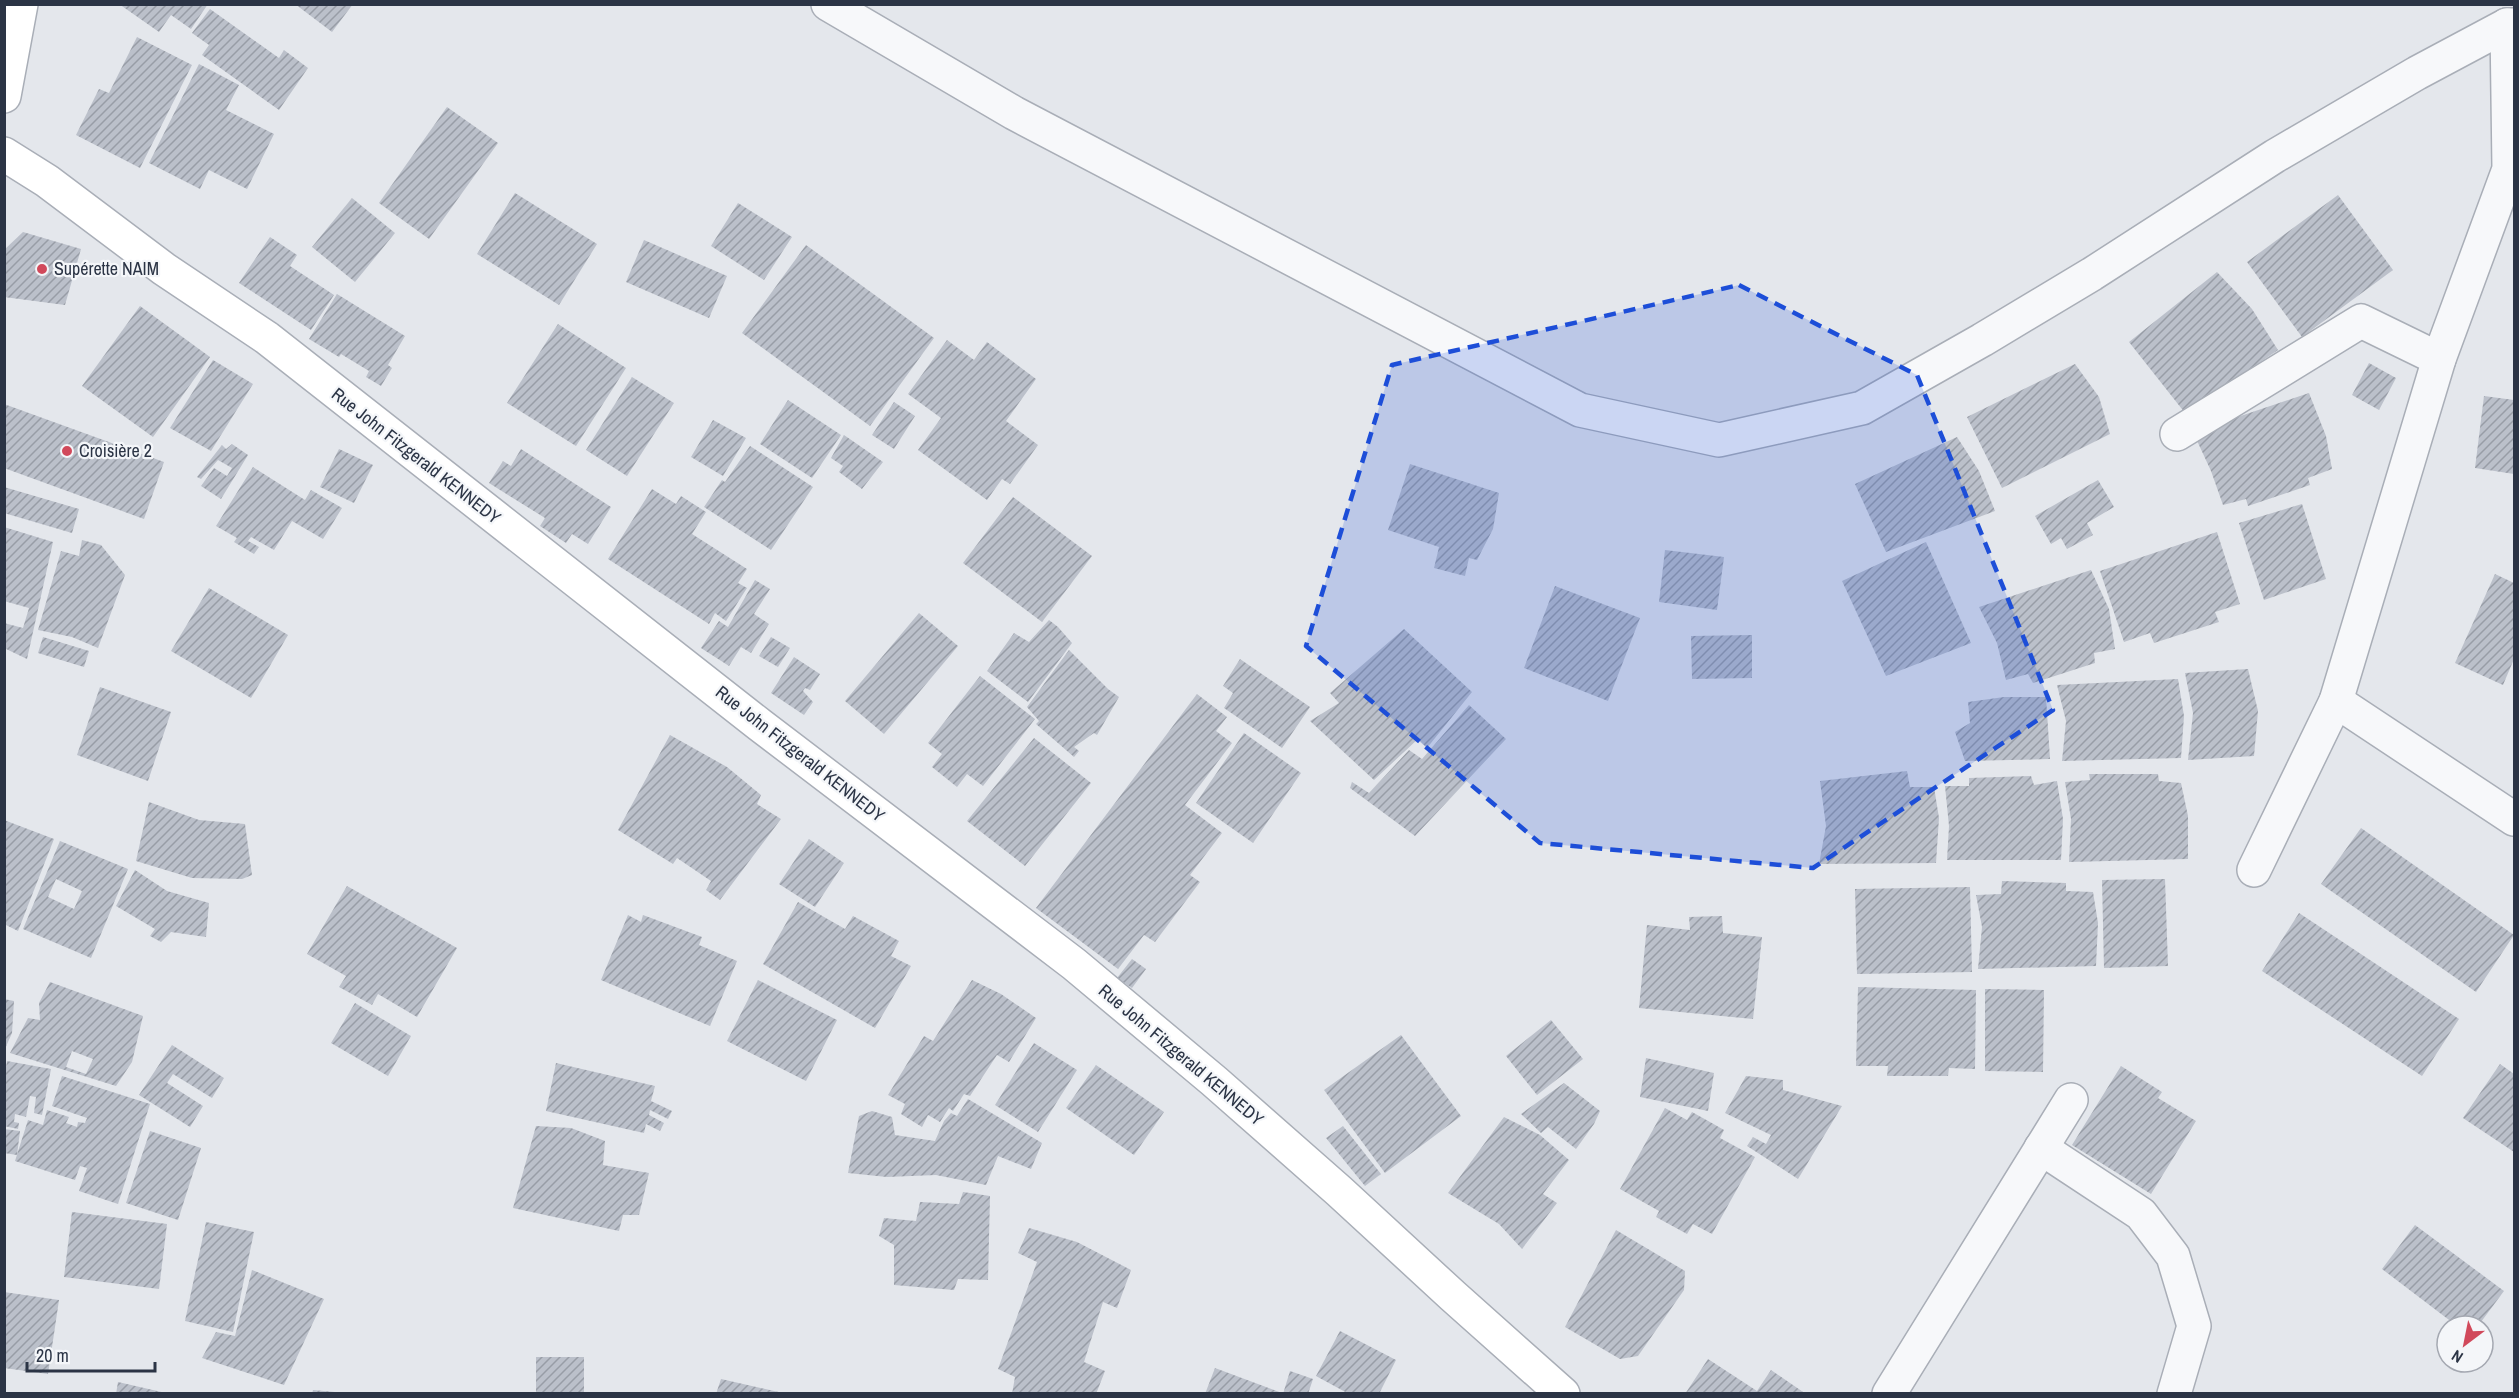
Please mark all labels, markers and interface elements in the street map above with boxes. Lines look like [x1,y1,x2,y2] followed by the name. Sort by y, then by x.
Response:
[54,256,159,281] place label: Supérette NAIM
[35,262,49,276] marker: Supérette NAIM
[327,382,506,530] street label: Rue John Fitzgerald KENNEDY
[79,438,152,463] place label: Croisière 2
[60,444,74,458] marker: Croisière 2
[711,680,890,828] street label: Rue John Fitzgerald KENNEDY
[1093,978,1269,1131] street label: Rue John Fitzgerald KENNEDY
[2435,1314,2495,1374] north arrow
[27,1335,154,1373] scale bar
[36,1343,69,1368] text: 20 m
[2447,1345,2467,1369] text: N

